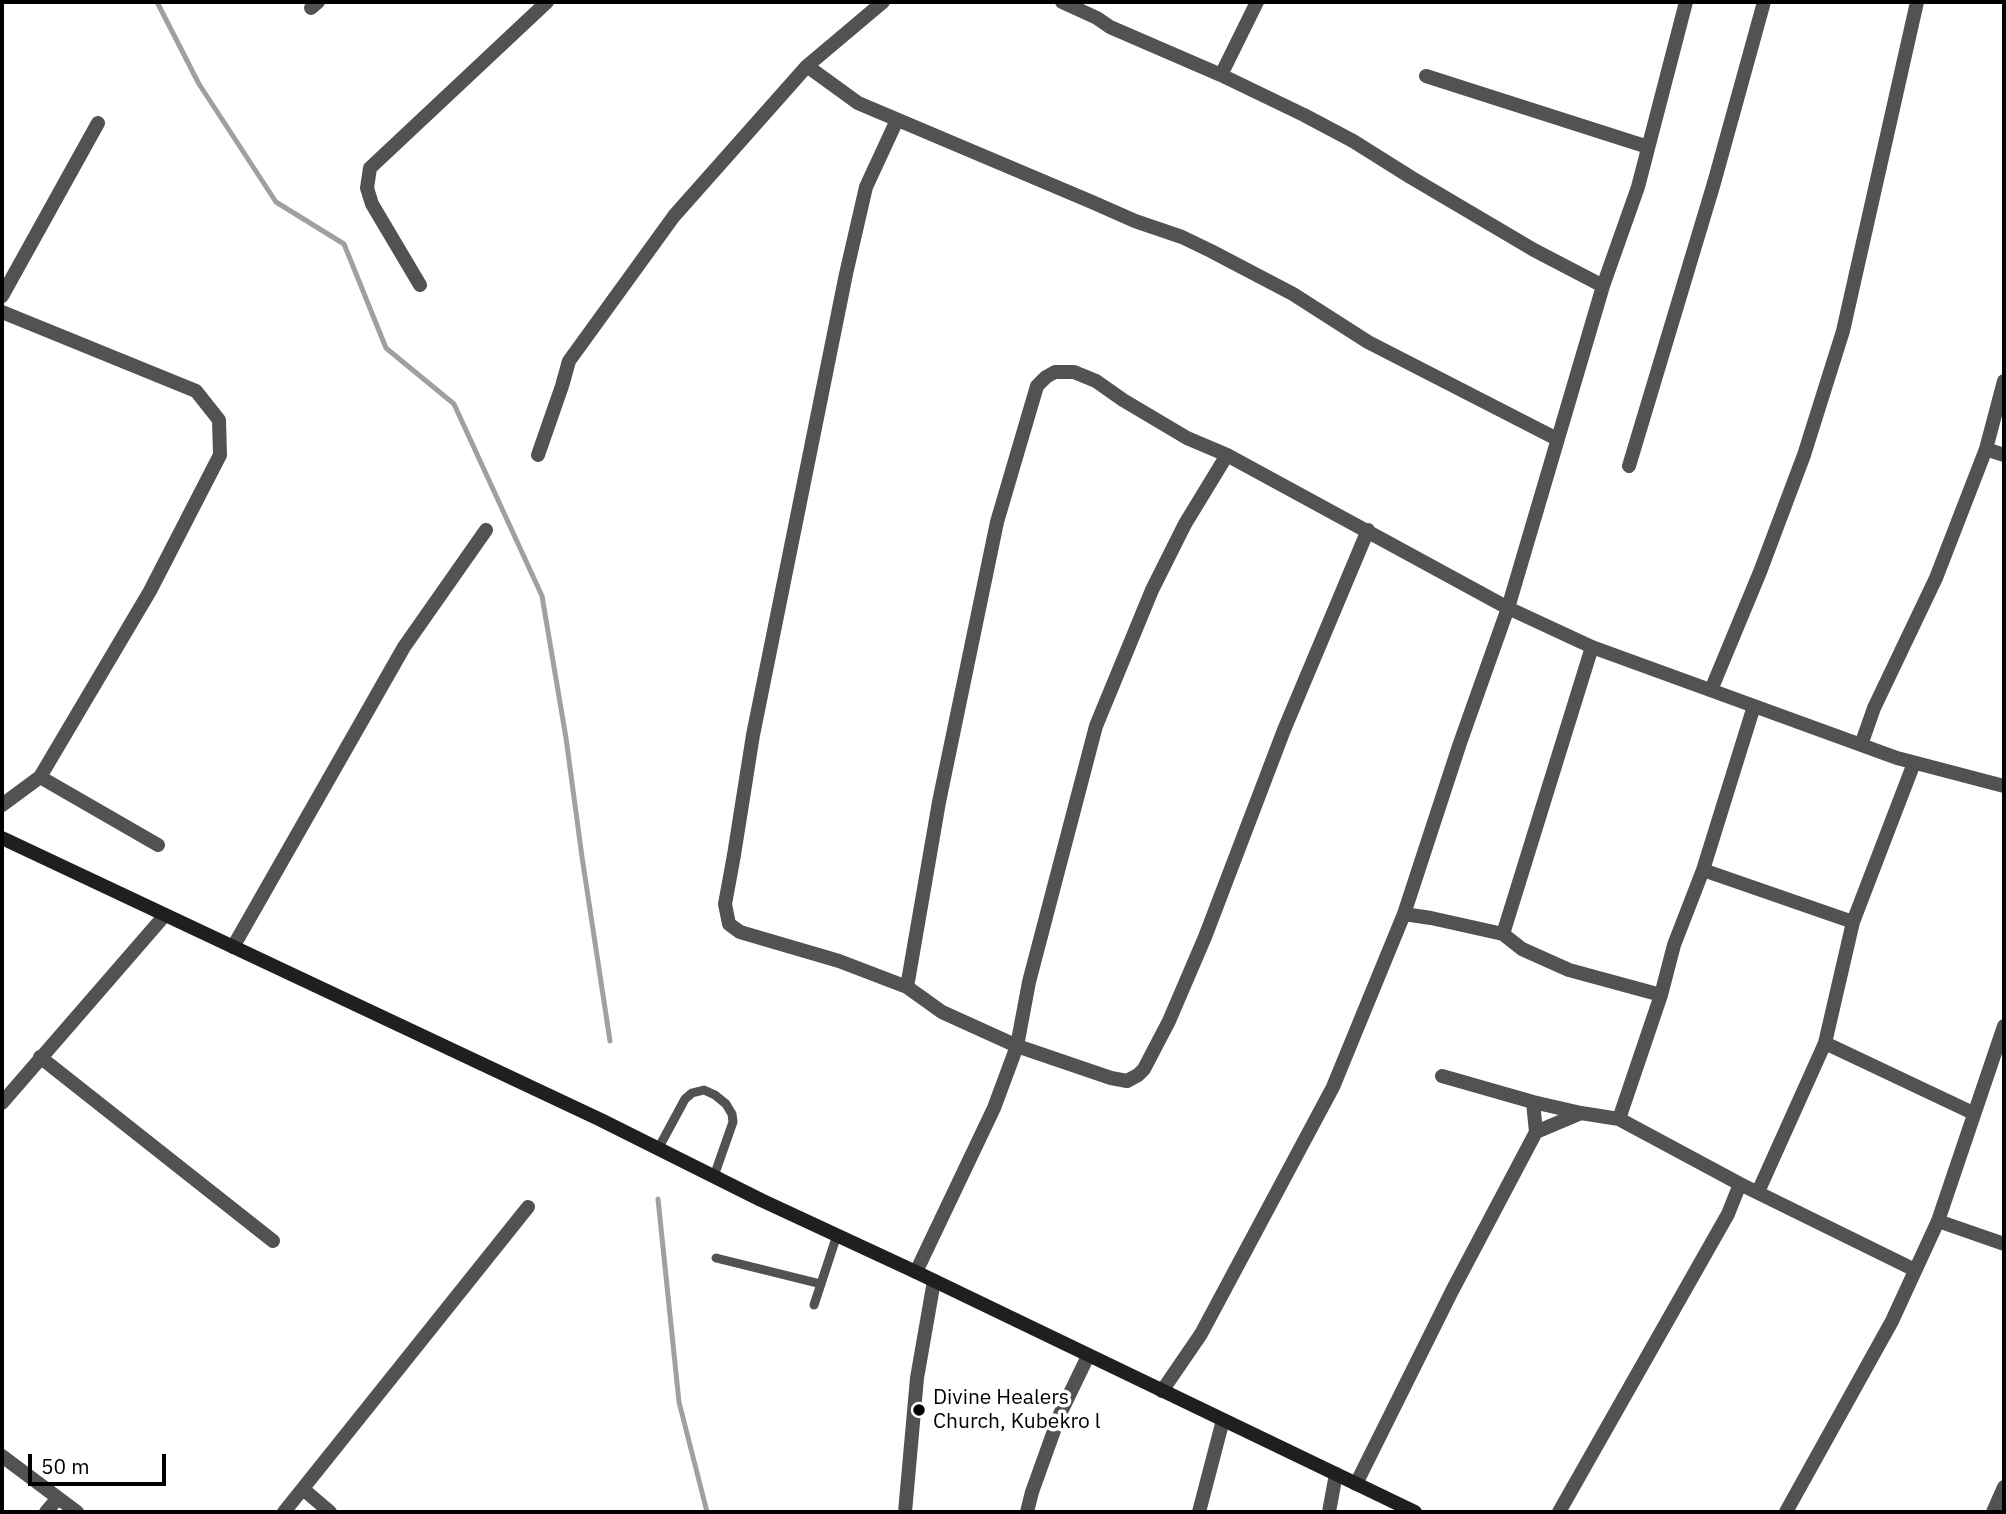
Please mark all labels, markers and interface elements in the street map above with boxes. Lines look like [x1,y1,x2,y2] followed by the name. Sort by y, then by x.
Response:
[933,1385,1100,1435] place label: Divine Healers Church, Kubekro l
[911,1402,927,1418] marker: Divine Healers Church, Kubekro l
[32,1440,170,1484] scale bar
[41,1452,90,1480] text: 50 m

